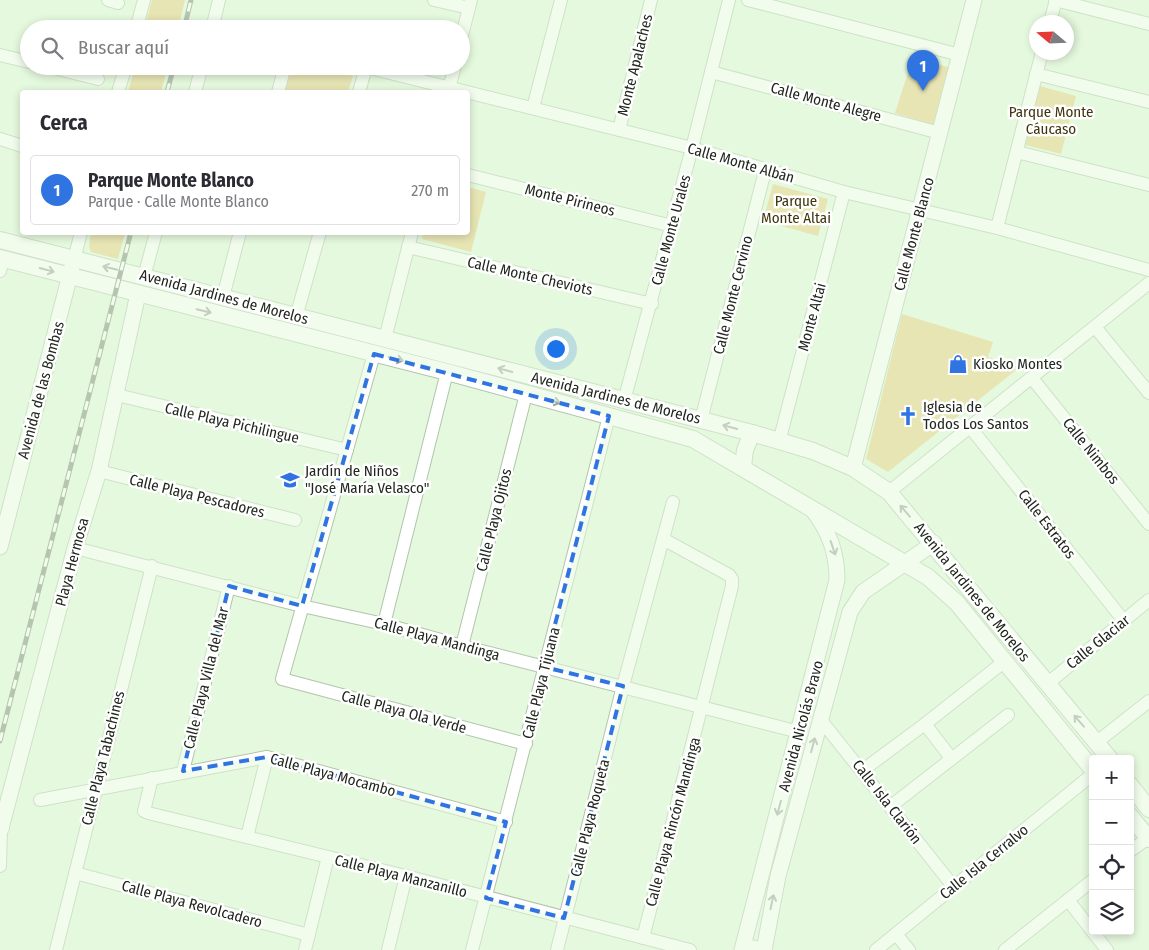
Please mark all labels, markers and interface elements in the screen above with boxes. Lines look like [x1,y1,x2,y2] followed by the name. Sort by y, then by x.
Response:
[614,12,656,118] street label: Monte Apalaches
[1029,15,1074,60] north arrow
[20,20,470,75] search box
[38,34,66,62] icon: search
[78,36,169,59] text: Buscar aquí
[907,50,939,91] pin: 1
[769,79,883,125] street label: Calle Monte Alegre
[1009,103,1093,138] park label: Parque Monte Cáucaso
[40,110,88,136] text: Cerca
[685,139,797,187] street label: Calle Monte Albán
[88,169,254,192] text: Parque Monte Blanco
[648,173,694,287] street label: Calle Monte Urales
[890,175,938,293] street label: Calle Monte Blanco
[523,180,617,220] street label: Monte Pirineos
[54,181,60,200] text: 1
[411,181,449,200] text: 270 m
[88,192,269,211] text: Parque · Calle Monte Blanco
[761,192,831,227] park label: Parque Monte Altai
[710,234,756,356] street label: Calle Monte Cervino
[466,253,594,299] street label: Calle Monte Cheviots
[103,263,119,272] one-way arrow
[39,266,55,276] one-way arrow
[138,266,310,328] street label: Avenida Jardines de Morelos
[794,281,830,353] street label: Monte Altai
[196,307,212,316] one-way arrow
[14,319,68,461] street label: Avenida de las Bombas
[543,336,569,362] your location
[947,353,969,375] shop icon: Kiosko Montes
[387,355,403,365] one-way arrow
[973,355,1062,373] place label: Kiosko Montes
[497,365,513,374] one-way arrow
[530,368,702,428] street label: Avenida Jardines de Morelos
[545,397,561,406] one-way arrow
[923,398,1029,433] place label: Iglesia de Todos Los Santos
[163,399,301,447] street label: Calle Playa Pichilingue
[897,405,919,427] church icon: Iglesia de Todos Los Santos
[1059,414,1123,488] street label: Calle Nimbos
[723,422,739,432] one-way arrow
[305,462,429,497] place label: Jardín de Niños "José María Velasco"
[473,467,515,573] street label: Calle Playa Ojitos
[279,469,301,491] school or university icon: Jardín de Niños "José María Velasco"
[127,470,267,522] street label: Calle Playa Pescadores
[1014,486,1080,562] street label: Calle Estratos
[899,504,911,517] one-way arrow
[52,516,92,608] street label: Playa Hermosa
[910,519,1034,665] street label: Avenida Jardines de Morelos
[829,540,838,556] one-way arrow
[180,604,233,751] street label: Calle Playa Villa del Mar
[1063,611,1134,673] street label: Calle Glaciar
[372,614,502,664] street label: Calle Playa Mandinga
[518,625,564,741] street label: Calle Playa Tijuana
[775,658,827,794] street label: Avenida Nicolás Bravo
[340,687,468,737] street label: Calle Playa Ola Verde
[78,689,128,827] street label: Calle Playa Tabachines
[1073,715,1084,728] one-way arrow
[642,735,704,909] street label: Calle Playa Rincón Mandinga
[809,737,818,753] one-way arrow
[268,750,398,800] street label: Calle Playa Mocambo
[1089,755,1134,935] map controls
[1089,755,1134,800] button: +
[848,756,926,848] street label: Calle Isla Clarión
[567,757,613,879] street label: Calle Playa Roqueta
[774,800,783,816] one-way arrow
[1089,800,1134,845] button: −
[936,821,1032,903] street label: Calle Isla Cerralvo
[1089,845,1134,890] button: locate
[333,851,469,901] street label: Calle Playa Manzanillo
[120,877,264,931] street label: Calle Playa Revolcadero
[1089,890,1134,935] button: layers
[768,894,777,910] one-way arrow

